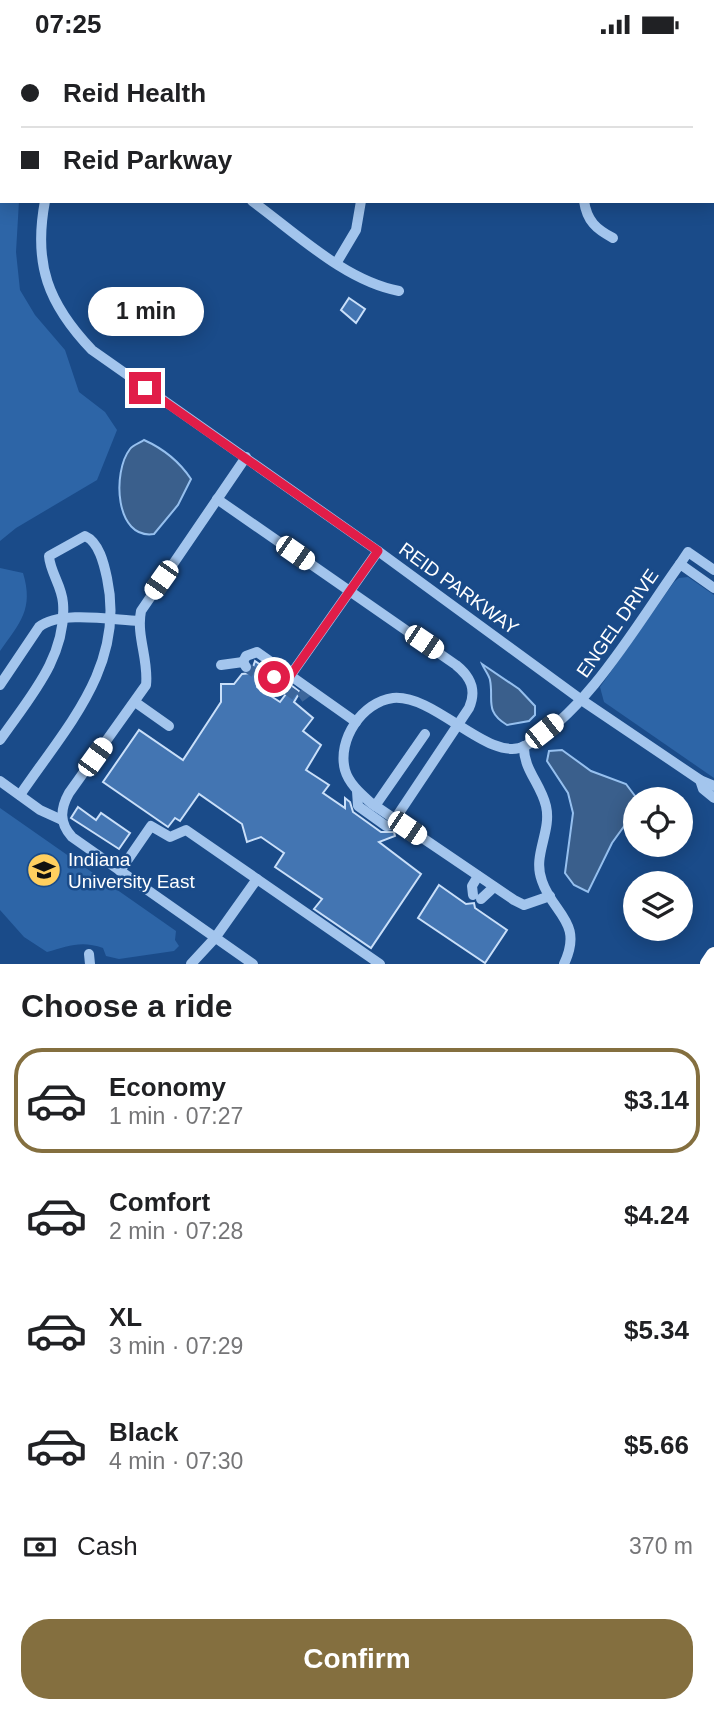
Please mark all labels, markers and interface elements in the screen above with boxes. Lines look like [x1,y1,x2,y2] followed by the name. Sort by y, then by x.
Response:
[35,9,102,39] text: 07:25
[63,78,206,108] text: Reid Health
[63,145,232,175] text: Reid Parkway
[87,287,203,335] callout: 1 min
[116,298,176,324] text: 1 min
[129,372,161,404] route end
[272,532,319,574] car
[395,538,523,639] street label: REID PARKWAY
[141,557,182,603] car
[572,565,662,681] street label: ENGEL DRIVE
[401,622,448,662] car
[258,661,290,693] route start
[521,710,568,752] car
[75,734,116,780] car
[623,787,693,941] map controls
[623,787,693,857] button: locate
[384,808,431,848] car
[68,849,195,892] place label: Indiana University East
[25,851,63,889] school or university icon: Indiana University East
[623,871,693,941] button: layers
[21,988,233,1024] text: Choose a ride
[25,1069,88,1132] icon: car
[109,1072,226,1102] text: Economy
[624,1085,689,1115] text: $3.14
[109,1103,243,1129] text: 1 min · 07:27
[25,1184,88,1247] icon: car
[109,1187,210,1217] text: Comfort
[624,1200,689,1230] text: $4.24
[109,1218,243,1244] text: 2 min · 07:28
[25,1299,88,1362] icon: car
[109,1302,142,1332] text: XL
[624,1315,689,1345] text: $5.34
[109,1333,243,1359] text: 3 min · 07:29
[25,1414,88,1477] icon: car
[109,1417,178,1447] text: Black
[624,1430,689,1460] text: $5.66
[109,1448,243,1474] text: 4 min · 07:30
[21,1528,59,1566] icon: cash
[77,1531,138,1561] text: Cash
[629,1533,693,1559] text: 370 m
[21,1619,693,1699] button: Confirm

